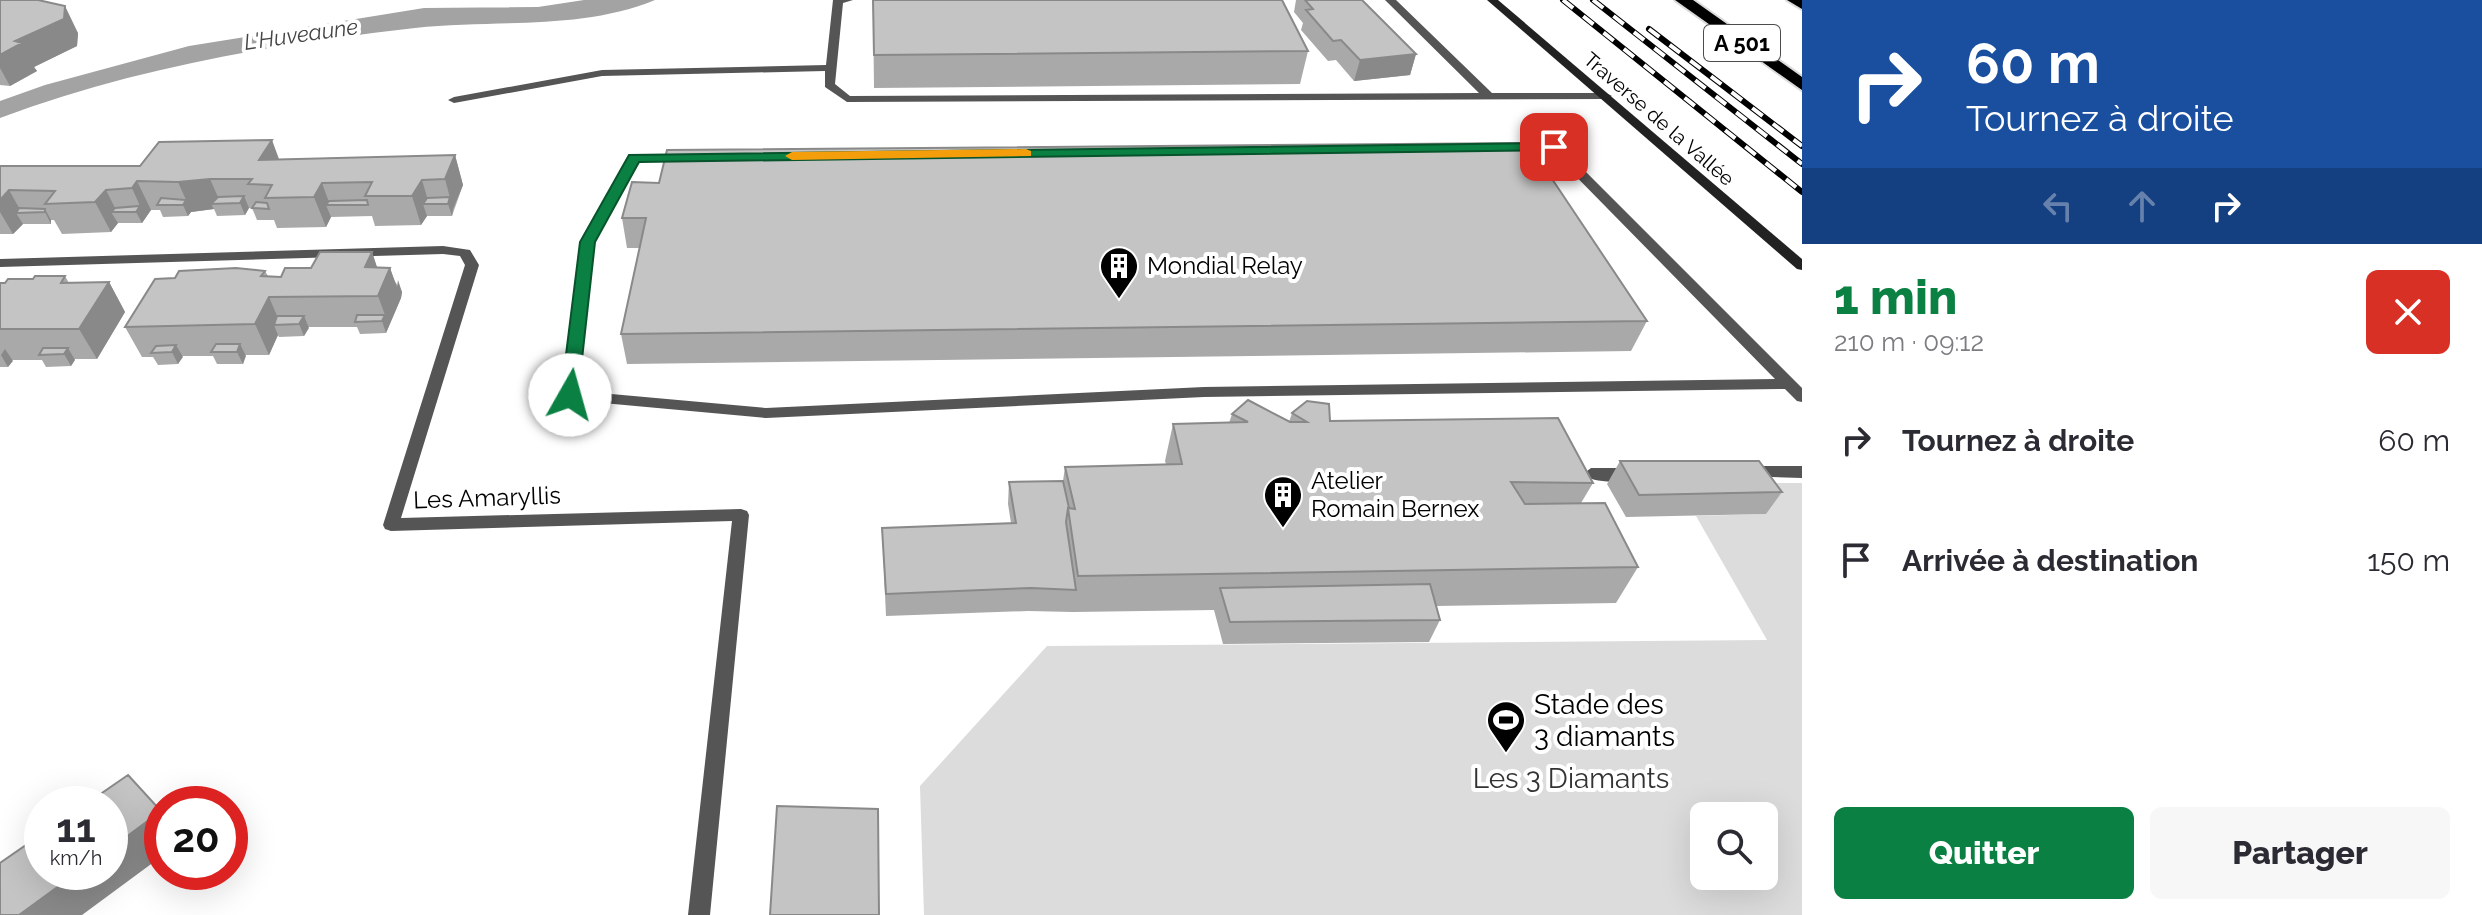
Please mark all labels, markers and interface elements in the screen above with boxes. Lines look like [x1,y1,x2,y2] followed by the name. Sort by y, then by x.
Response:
[242,13,360,55] water label: L'Huveaune
[1704,25,1780,61] road number: A 501
[1966,30,2100,96] text: 60 m
[1834,32,1938,136] icon: right
[1579,47,1739,191] street label: Traverse de la Vallée
[1966,97,2234,139] text: Tournez à droite
[1520,113,1588,181] pin
[1532,125,1576,169] icon: arrive
[2036,184,2080,228] icon: left
[2120,184,2164,228] icon: ahead
[2204,184,2248,228] icon: right
[1098,245,1140,300] building icon: Mondial Relay
[1147,251,1303,280] place label: Mondial Relay
[1834,269,1957,325] text: 1 min
[2366,270,2450,354] button: close
[1834,327,1984,357] text: 210 m · 09:12
[528,353,612,437] position arrow
[1834,418,1878,462] icon: right
[1902,423,2134,458] text: Tournez à droite
[2378,423,2450,458] text: 60 m
[1311,466,1479,523] place label: Atelier Romain Bernex
[1262,474,1304,529] building icon: Atelier Romain Bernex
[413,480,561,515] street label: Les Amaryllis
[1834,538,1878,582] icon: arrive
[1902,543,2198,578] text: Arrivée à destination
[2367,543,2450,578] text: 150 m
[1534,688,1675,753] place label: Stade des 3 diamants
[1485,699,1527,754] sports icon: Stade des 3 diamants
[1473,762,1669,795] park label: Les 3 Diamants
[144,786,248,890] speed limit sign: 20
[1690,802,1778,890] map controls
[1690,802,1778,890] button: search
[56,804,96,851] text: 11
[1834,807,2134,899] button: Quitter
[2150,807,2450,899] button: Partager
[50,846,102,870] text: km/h

